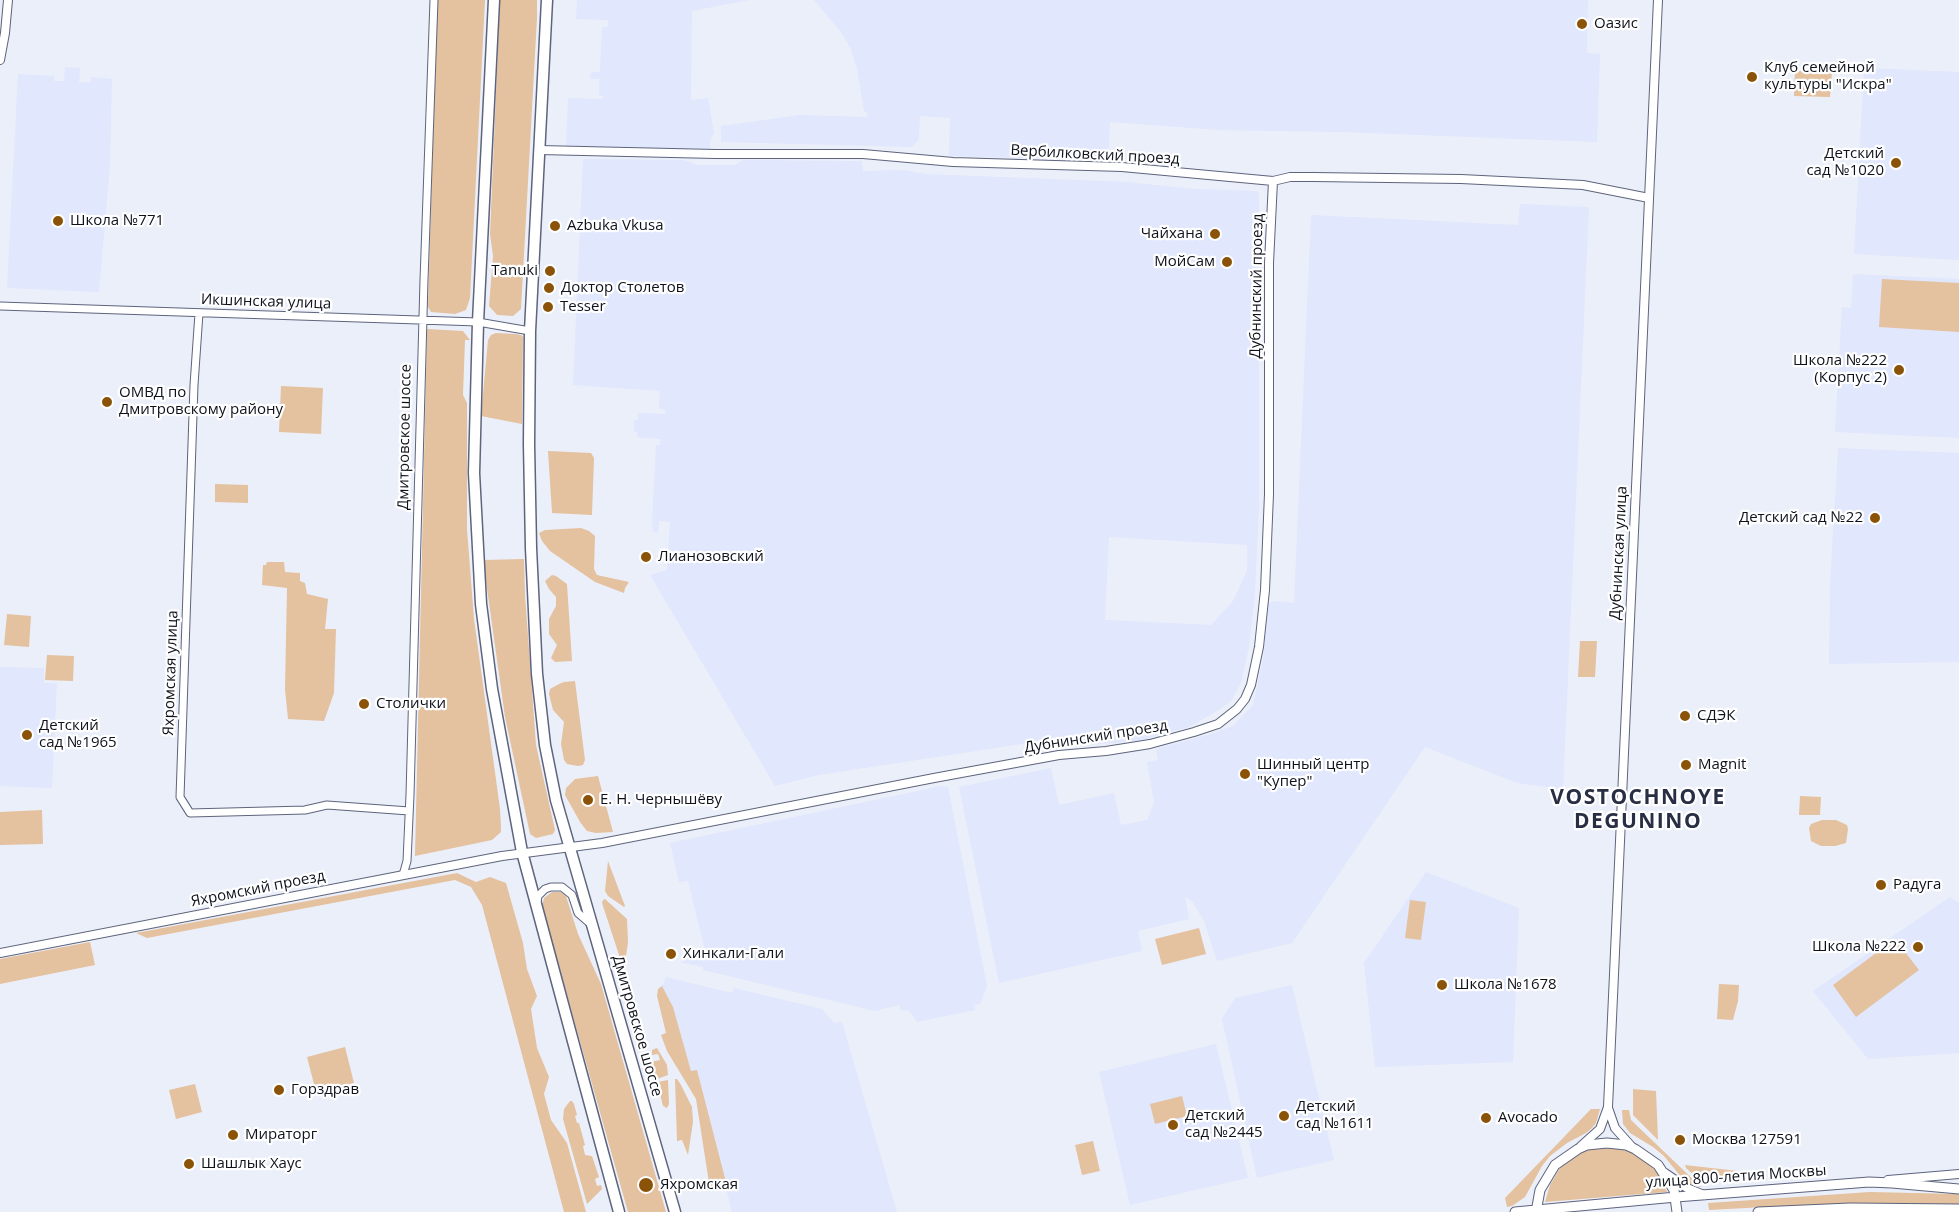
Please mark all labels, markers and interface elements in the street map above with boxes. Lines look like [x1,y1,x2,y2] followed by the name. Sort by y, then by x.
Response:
[1594,15,1638,33] place label: Оазис
[1575,17,1589,31] marker: Оазис
[1764,59,1892,94] place label: Клуб семейной культуры "Искра"
[1745,70,1759,84] marker: Клуб семейной культуры "Искра"
[1010,142,1180,168] street label: Вербилковский проезд
[1806,145,1884,180] place label: Детский сад №1020
[1889,156,1903,170] marker: Детский сад №1020
[70,212,164,230] place label: Школа №771
[1247,213,1267,359] street label: Дубнинский проезд
[51,214,65,228] marker: Школа №771
[567,217,664,235] place label: Azbuka Vkusa
[548,219,562,233] marker: Azbuka Vkusa
[1141,225,1203,243] place label: Чайхана
[1208,227,1222,241] marker: Чайхана
[1154,253,1215,271] place label: МойСам
[1220,255,1234,269] marker: МойСам
[491,262,538,280] place label: Tanuki
[543,264,557,278] marker: Tanuki
[561,279,684,297] place label: Доктор Столетов
[542,281,556,295] marker: Доктор Столетов
[201,291,331,313] street label: Икшинская улица
[560,298,606,316] place label: Tesser
[541,300,555,314] marker: Tesser
[1793,352,1887,387] place label: Школа №222 (Корпус 2)
[1892,363,1906,377] marker: Школа №222 (Корпус 2)
[395,364,415,510] street label: Дмитровское шоссе
[119,384,283,419] place label: ОМВД по Дмитровскому району
[100,395,114,409] marker: ОМВД по Дмитровскому району
[1607,486,1631,620] street label: Дубнинская улица
[1739,509,1863,527] place label: Детский сад №22
[1868,511,1882,525] marker: Детский сад №22
[658,548,764,566] place label: Лианозовский
[639,550,653,564] marker: Лианозовский
[160,610,182,736] street label: Яхромская улица
[376,695,446,713] place label: Столички
[357,697,371,711] marker: Столички
[1697,707,1735,725] place label: СДЭК
[1678,709,1692,723] marker: СДЭК
[39,717,117,752] place label: Детский сад №1965
[1023,717,1169,757] street label: Дубнинский проезд
[20,728,34,742] marker: Детский сад №1965
[1257,756,1369,791] place label: Шинный центр "Купер"
[1698,756,1746,774] place label: Magnit
[1679,758,1693,772] marker: Magnit
[1238,767,1252,781] marker: Шинный центр "Купер"
[1550,785,1726,835] district label: VOSTOCHNOYE DEGUNINO
[600,791,722,809] place label: Е. Н. Чернышёву
[581,793,595,807] marker: Е. Н. Чернышёву
[189,867,327,911] street label: Яхромский проезд
[1893,876,1941,894] place label: Радуга
[1874,878,1888,892] marker: Радуга
[1812,938,1906,956] place label: Школа №222
[1911,940,1925,954] marker: Школа №222
[683,945,784,963] place label: Хинкали-Гали
[664,947,678,961] marker: Хинкали-Гали
[608,953,666,1099] street label: Дмитровское шоссе
[1454,976,1557,994] place label: Школа №1678
[1435,978,1449,992] marker: Школа №1678
[291,1081,359,1099] place label: Горздрав
[272,1083,286,1097] marker: Горздрав
[1296,1098,1374,1133] place label: Детский сад №1611
[1185,1107,1263,1142] place label: Детский сад №2445
[1277,1109,1291,1123] marker: Детский сад №1611
[1498,1109,1558,1127] place label: Avocado
[1479,1111,1493,1125] marker: Avocado
[1166,1118,1180,1132] marker: Детский сад №2445
[245,1126,317,1144] place label: Мираторг
[226,1128,240,1142] marker: Мираторг
[1692,1131,1802,1149] place label: Москва 127591
[1673,1133,1687,1147] marker: Москва 127591
[201,1155,302,1173] place label: Шашлык Хаус
[182,1157,196,1171] marker: Шашлык Хаус
[1645,1162,1827,1192] street label: улица 800-летия Москвы
[637,1176,655,1194] marker: Яхромская
[660,1176,738,1194] place label: Яхромская

